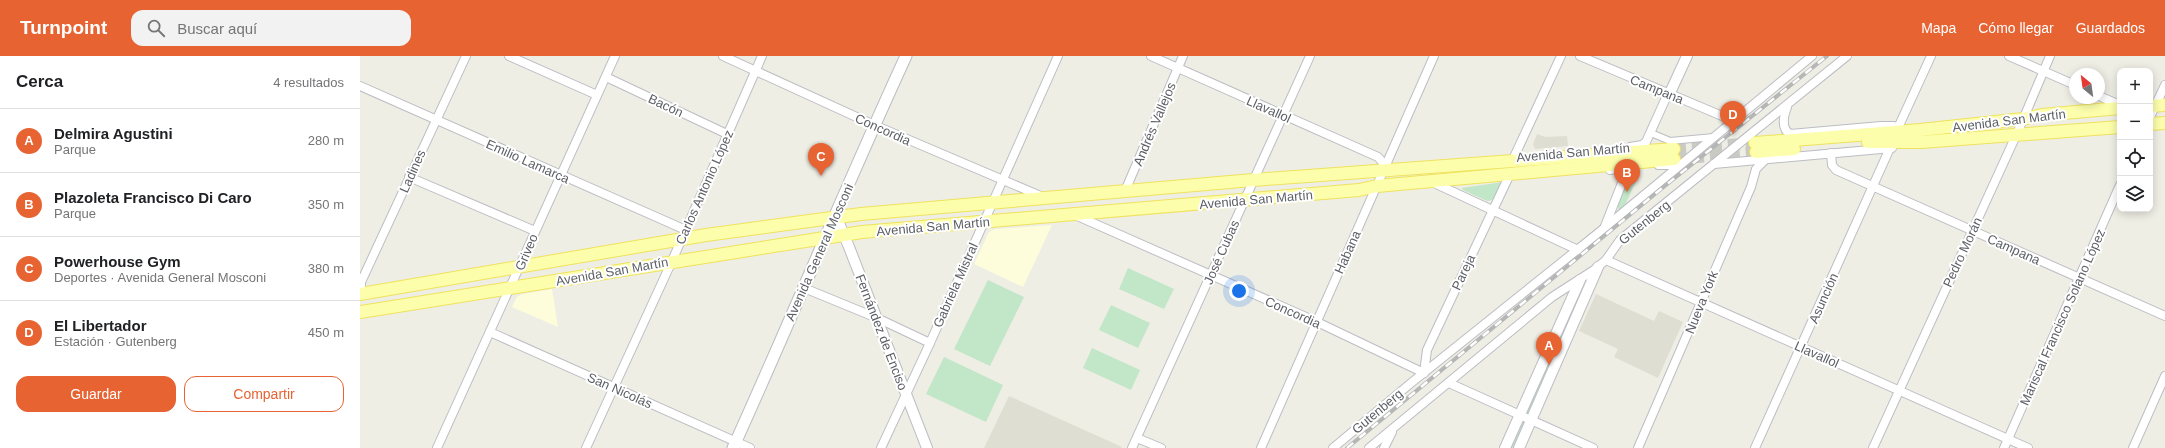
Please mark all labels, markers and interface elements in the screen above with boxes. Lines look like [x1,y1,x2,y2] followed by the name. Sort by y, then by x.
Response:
[131,10,411,46] search box
[20,17,107,38] text: Turnpoint
[145,17,167,39] icon: search
[177,20,257,37] text: Buscar aquí
[1921,20,1956,36] text: Mapa
[1978,20,2054,36] text: Cómo llegar
[2076,20,2145,36] text: Guardados
[2069,68,2105,104] north arrow
[2117,68,2153,212] map controls
[2117,68,2153,104] button: +
[16,72,63,91] text: Cerca
[1628,72,1686,107] street label: Campana
[273,75,344,90] text: 4 resultados
[1130,80,1179,168] street label: Andrés Vallejos
[646,91,686,120] street label: Bacón
[1244,93,1293,126] street label: Llavallol
[1720,101,1746,134] pin: D
[2117,104,2153,140] button: −
[1952,106,2067,135] street label: Avenida San Martín
[853,111,914,149] street label: Concordia
[54,125,173,142] text: Delmira Agustini
[672,128,736,247] street label: Carlos Antonio López
[24,133,34,148] text: A
[308,133,344,148] text: 280 m
[484,136,572,187] street label: Emilio Lamarca
[1516,140,1630,165] street label: Avenida San Martín
[2117,140,2153,176] button: locate
[54,142,96,157] text: Parque
[808,143,834,176] pin: C
[396,147,429,195] street label: Ladines
[1614,159,1640,192] pin: B
[2117,176,2153,212] button: layers
[782,181,857,323] street label: Avenida General Mosconi
[1199,187,1313,212] street label: Avenida San Martín
[54,189,252,206] text: Plazoleta Francisco Di Caro
[24,197,34,212] text: B
[308,197,344,212] text: 350 m
[1616,197,1673,248] street label: Gutenberg
[54,206,96,221] text: Parque
[876,214,990,239] street label: Avenida San Martín
[1940,215,1985,289] street label: Pedro Morán
[1201,217,1242,287] street label: José Cubas
[2017,227,2108,408] street label: Mariscal Francisco Solano López
[1331,228,1364,276] street label: Habana
[1985,231,2043,268] street label: Campana
[512,232,541,273] street label: Griveo
[930,240,981,330] street label: Gabriela Mistral
[1449,251,1479,292] street label: Pareja
[54,253,181,270] text: Powerhouse Gym
[555,254,670,289] street label: Avenida San Martín
[24,261,34,276] text: C
[308,261,344,276] text: 380 m
[1682,268,1721,336] street label: Nueva York
[54,270,266,285] text: Deportes · Avenida General Mosconi
[1806,271,1841,326] street label: Asunción
[853,272,911,392] street label: Fernández de Enciso
[1229,281,1249,301] your location
[1263,294,1324,332] street label: Concordia
[54,317,147,334] text: El Libertador
[24,325,34,340] text: D
[308,325,344,340] text: 450 m
[1536,332,1562,365] pin: A
[54,334,177,349] text: Estación · Gutenberg
[1792,338,1841,371] street label: Llavallol
[585,369,655,412] street label: San Nicolás
[16,376,176,412] button: Guardar
[184,376,344,412] button: Compartir
[1349,386,1406,437] street label: Gutenberg

